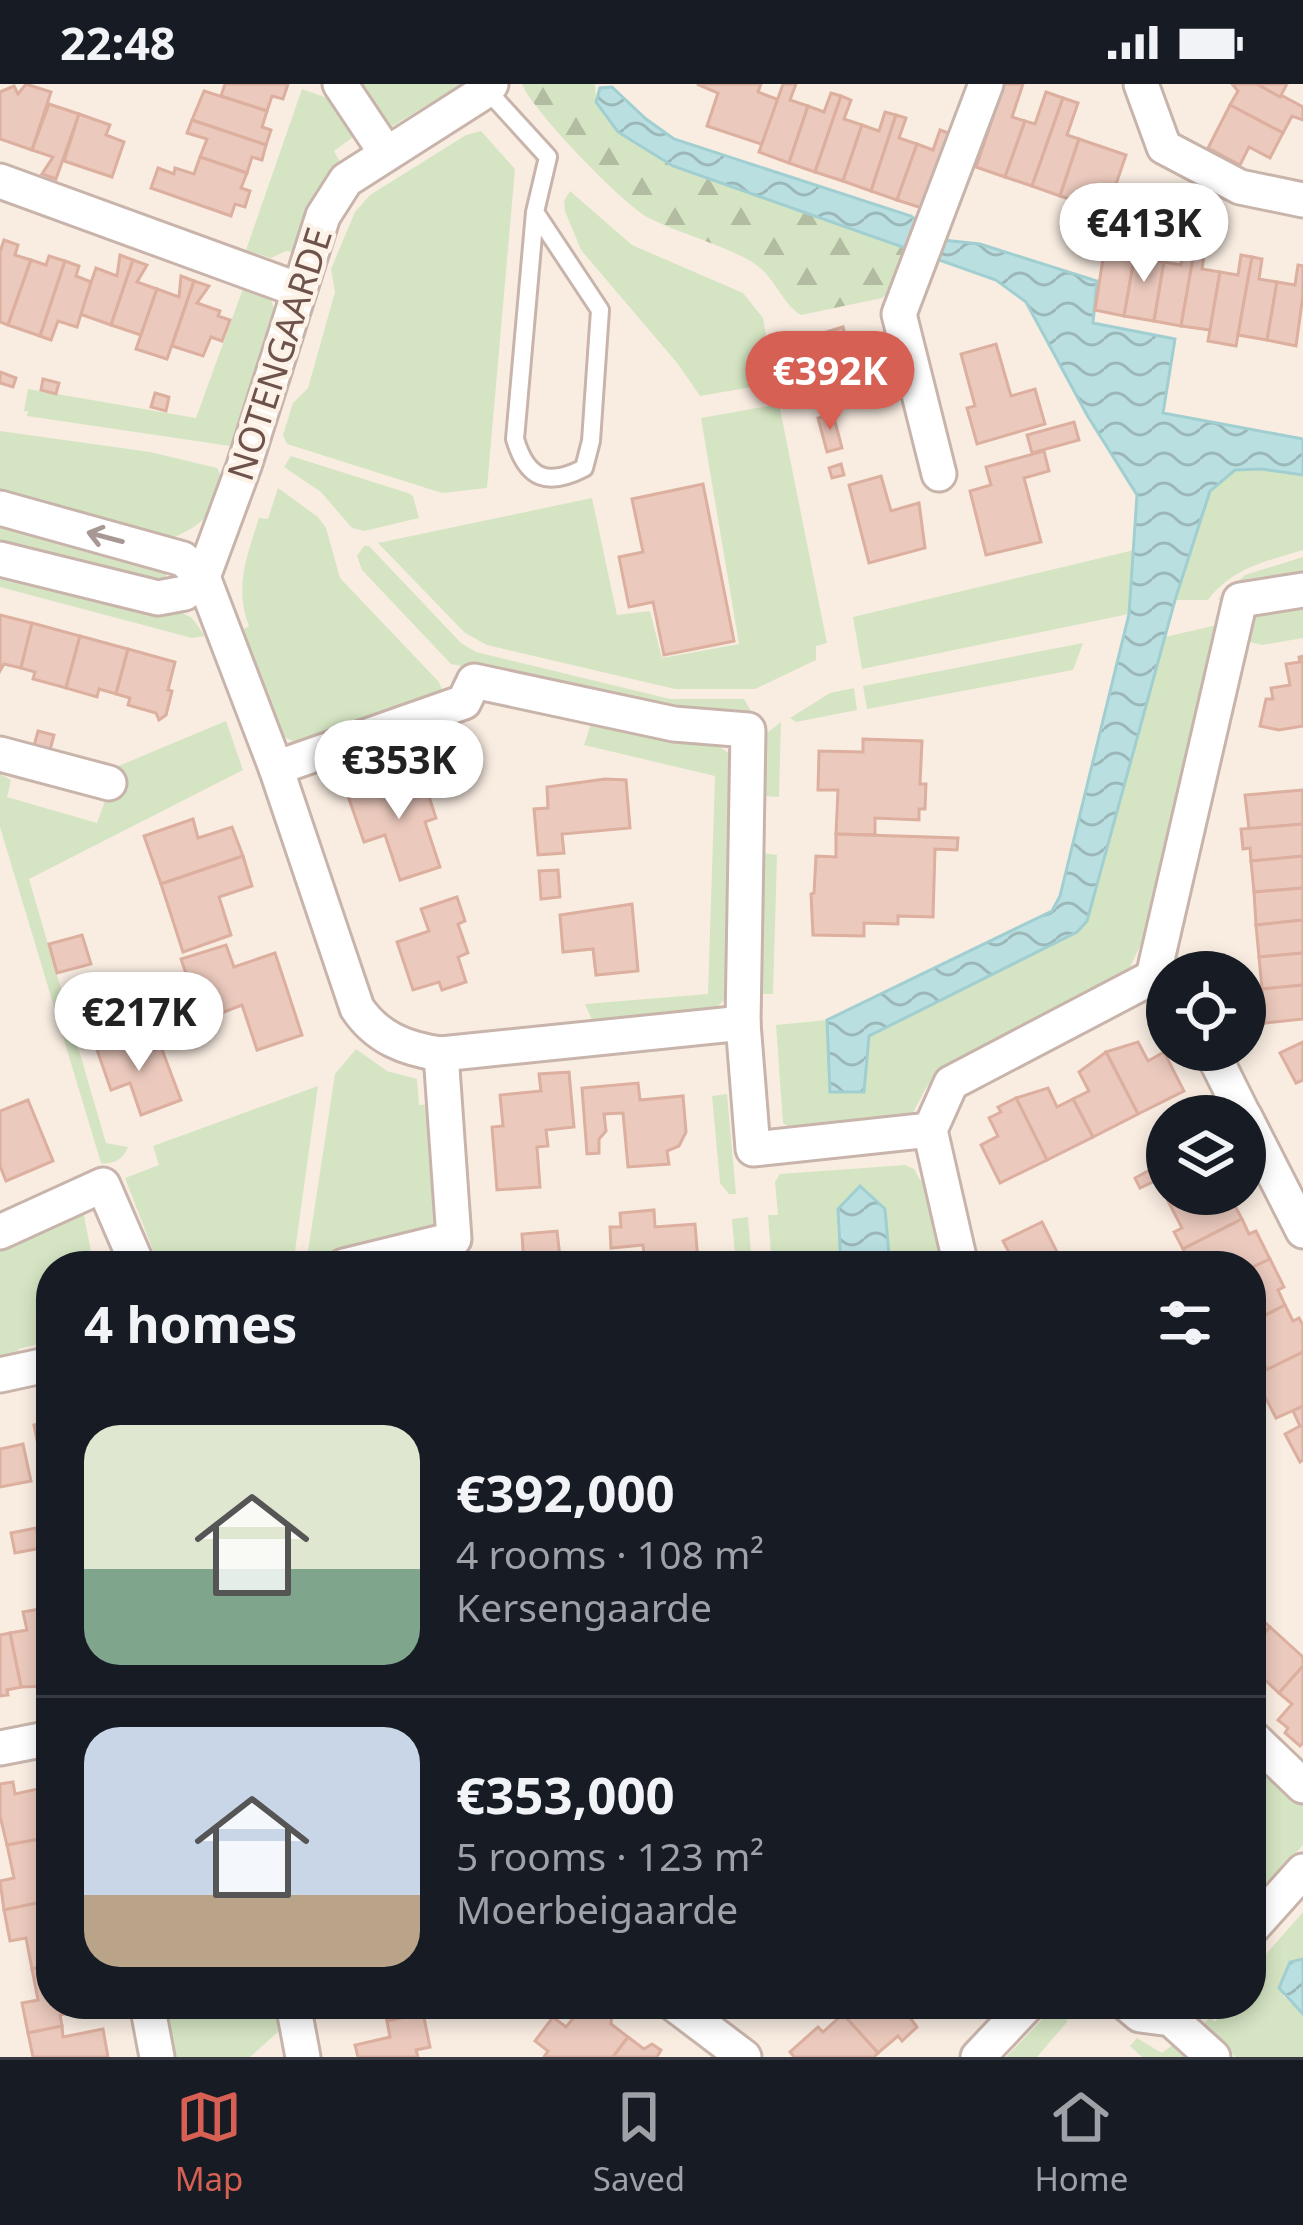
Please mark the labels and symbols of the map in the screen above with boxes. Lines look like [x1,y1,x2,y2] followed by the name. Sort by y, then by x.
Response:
[1060,183,1228,285] pin: €413K
[215,222,343,486] street label: NOTENGAARDE
[746,331,914,433] pin: €392K
[86,524,124,546] one-way arrow
[315,720,483,822] pin: €353K
[55,972,223,1074] pin: €217K

